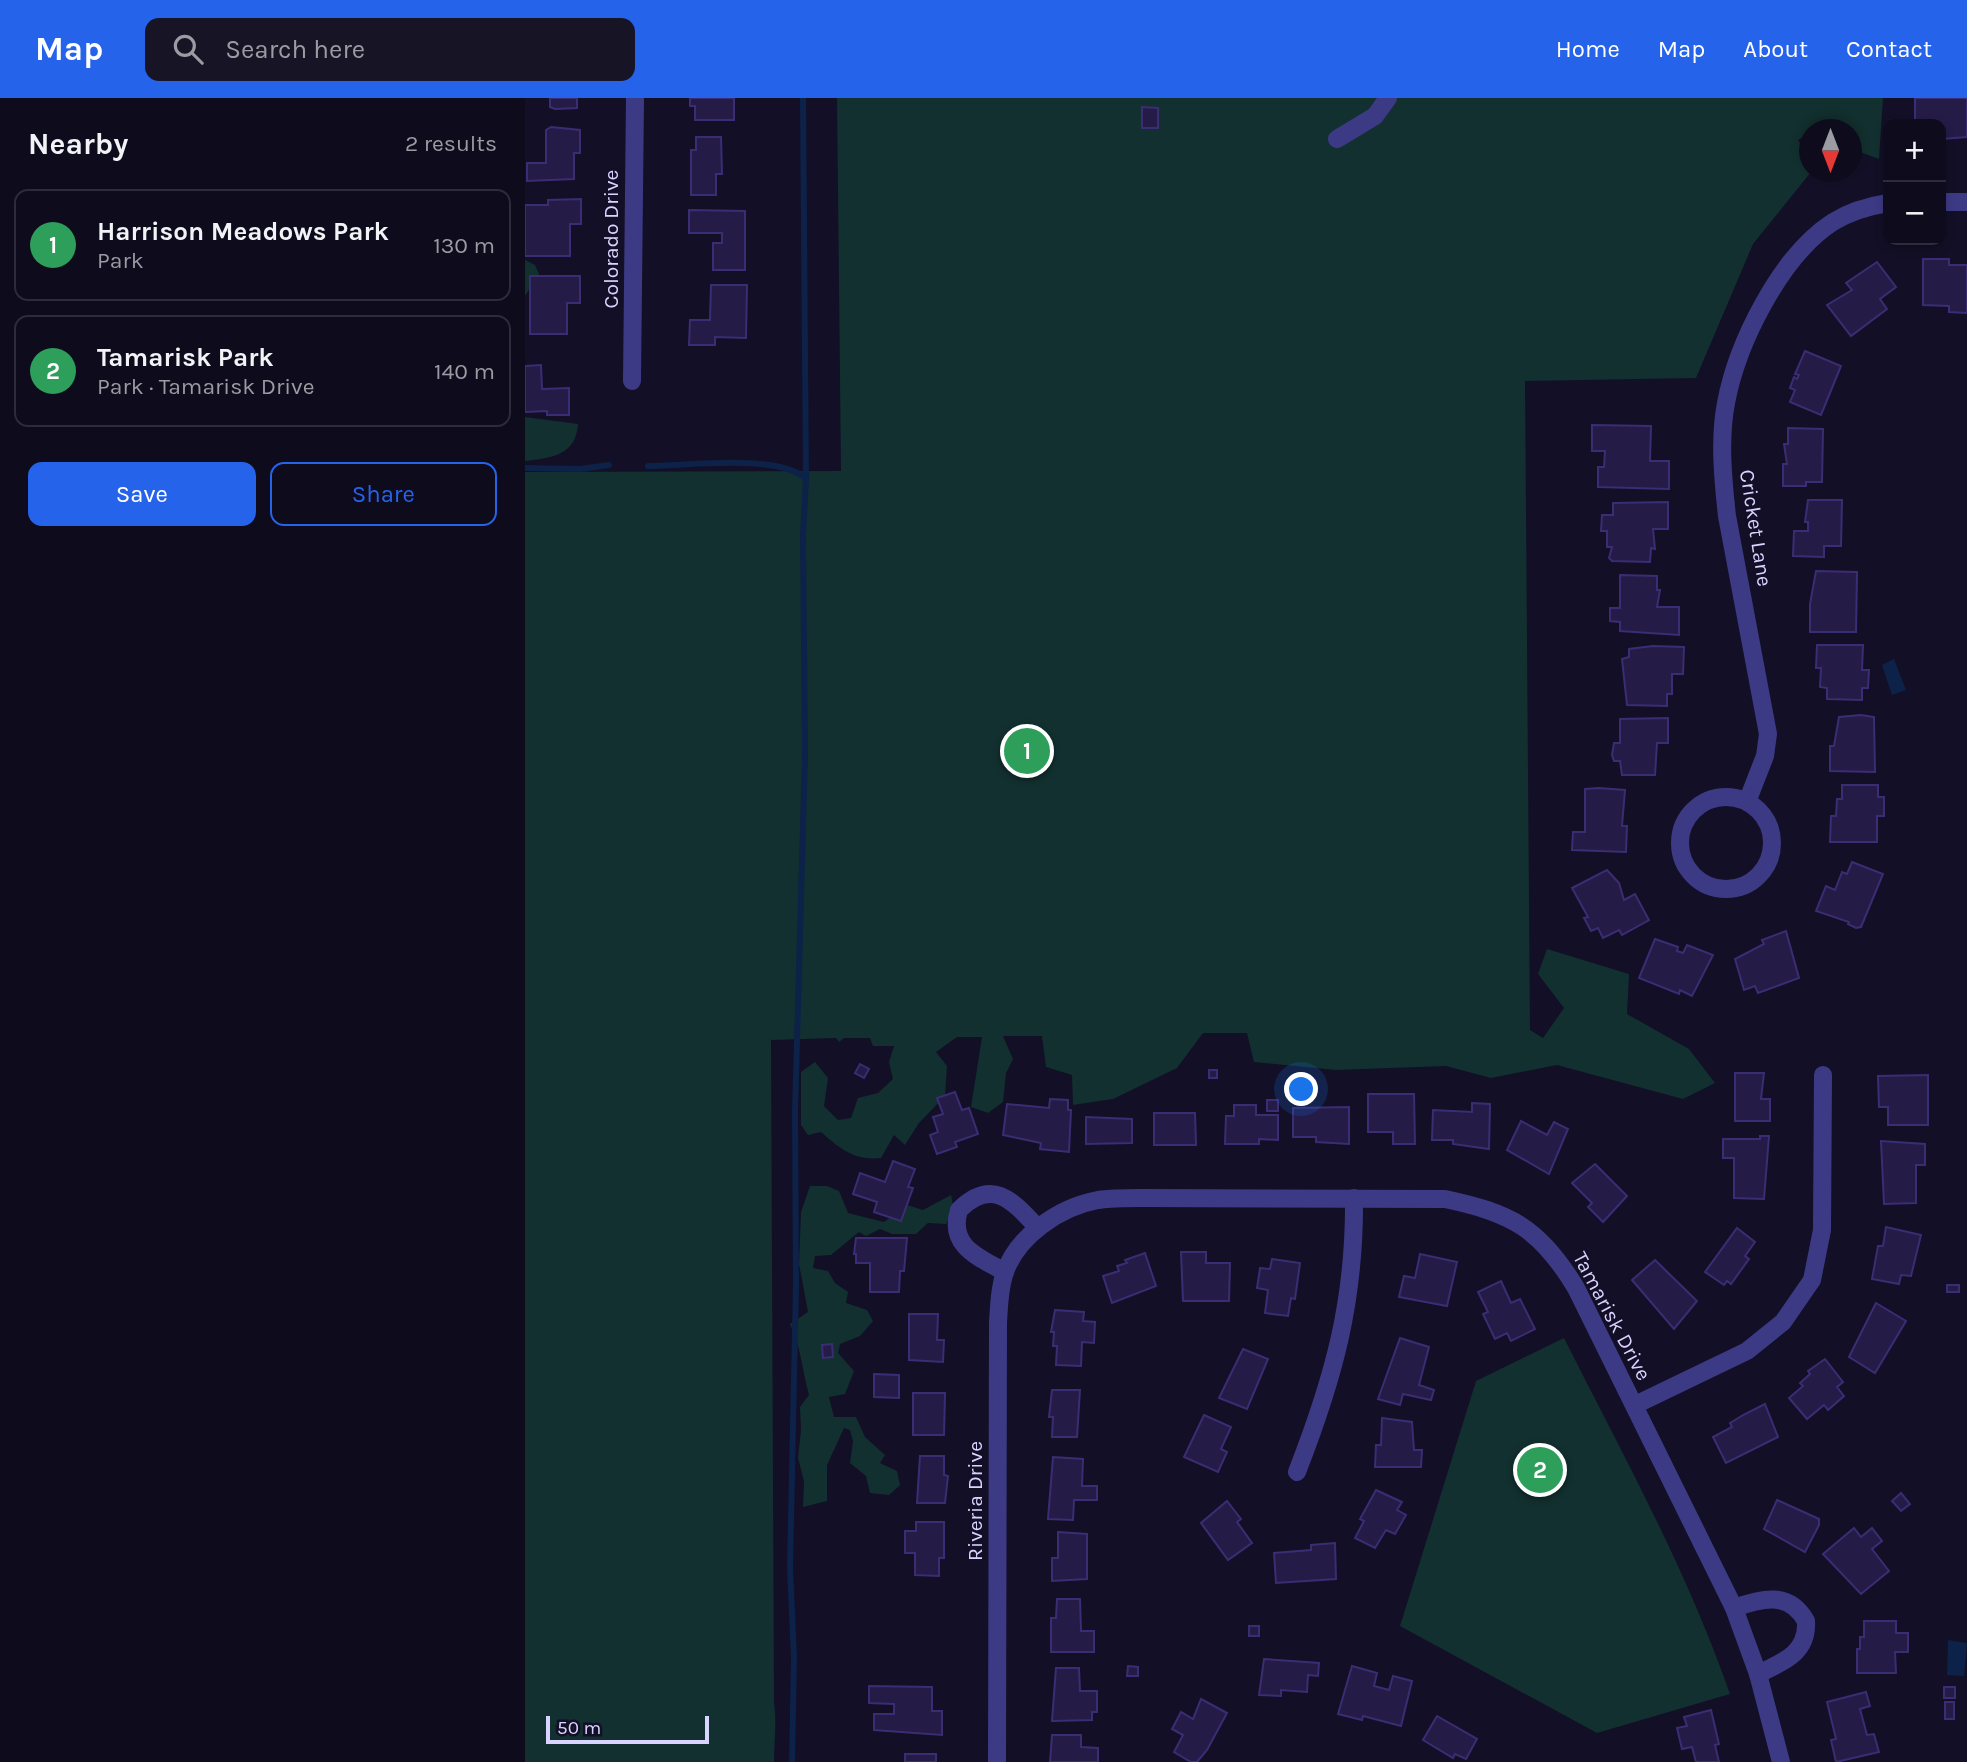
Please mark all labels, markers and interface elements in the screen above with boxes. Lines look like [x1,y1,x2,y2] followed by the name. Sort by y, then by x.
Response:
[145,18,635,81] search box
[35,30,103,68] text: Map
[169,30,207,68] icon: search
[225,34,365,65] text: Search here
[1556,35,1620,63] text: Home
[1658,35,1705,63] text: Map
[1743,35,1808,63] text: About
[1846,35,1932,63] text: Contact
[1799,119,1862,182] north arrow
[1883,119,1946,245] map controls
[1883,119,1946,182] button: +
[28,126,128,162] text: Nearby
[405,130,497,157] text: 2 results
[599,170,623,308] street label: Colorado Drive
[1883,182,1946,245] button: −
[97,216,389,247] text: Harrison Meadows Park
[49,232,57,259] text: 1
[433,232,495,259] text: 130 m
[97,247,144,274] text: Park
[97,342,274,373] text: Tamarisk Park
[46,358,60,385] text: 2
[434,358,495,385] text: 140 m
[97,373,314,400] text: Park · Tamarisk Drive
[28,462,256,526] button: Save
[270,462,497,526] button: Share
[1735,468,1777,588] street label: Cricket Lane
[1004,725,1050,777] pin: 1
[1284,1072,1318,1106] your location
[1568,1248,1656,1384] street label: Tamarisk Drive
[963,1441,987,1561] street label: Riveria Drive
[1517,1444,1563,1496] pin: 2
[546,1713,709,1745] scale bar
[557,1717,601,1739] text: 50 m

